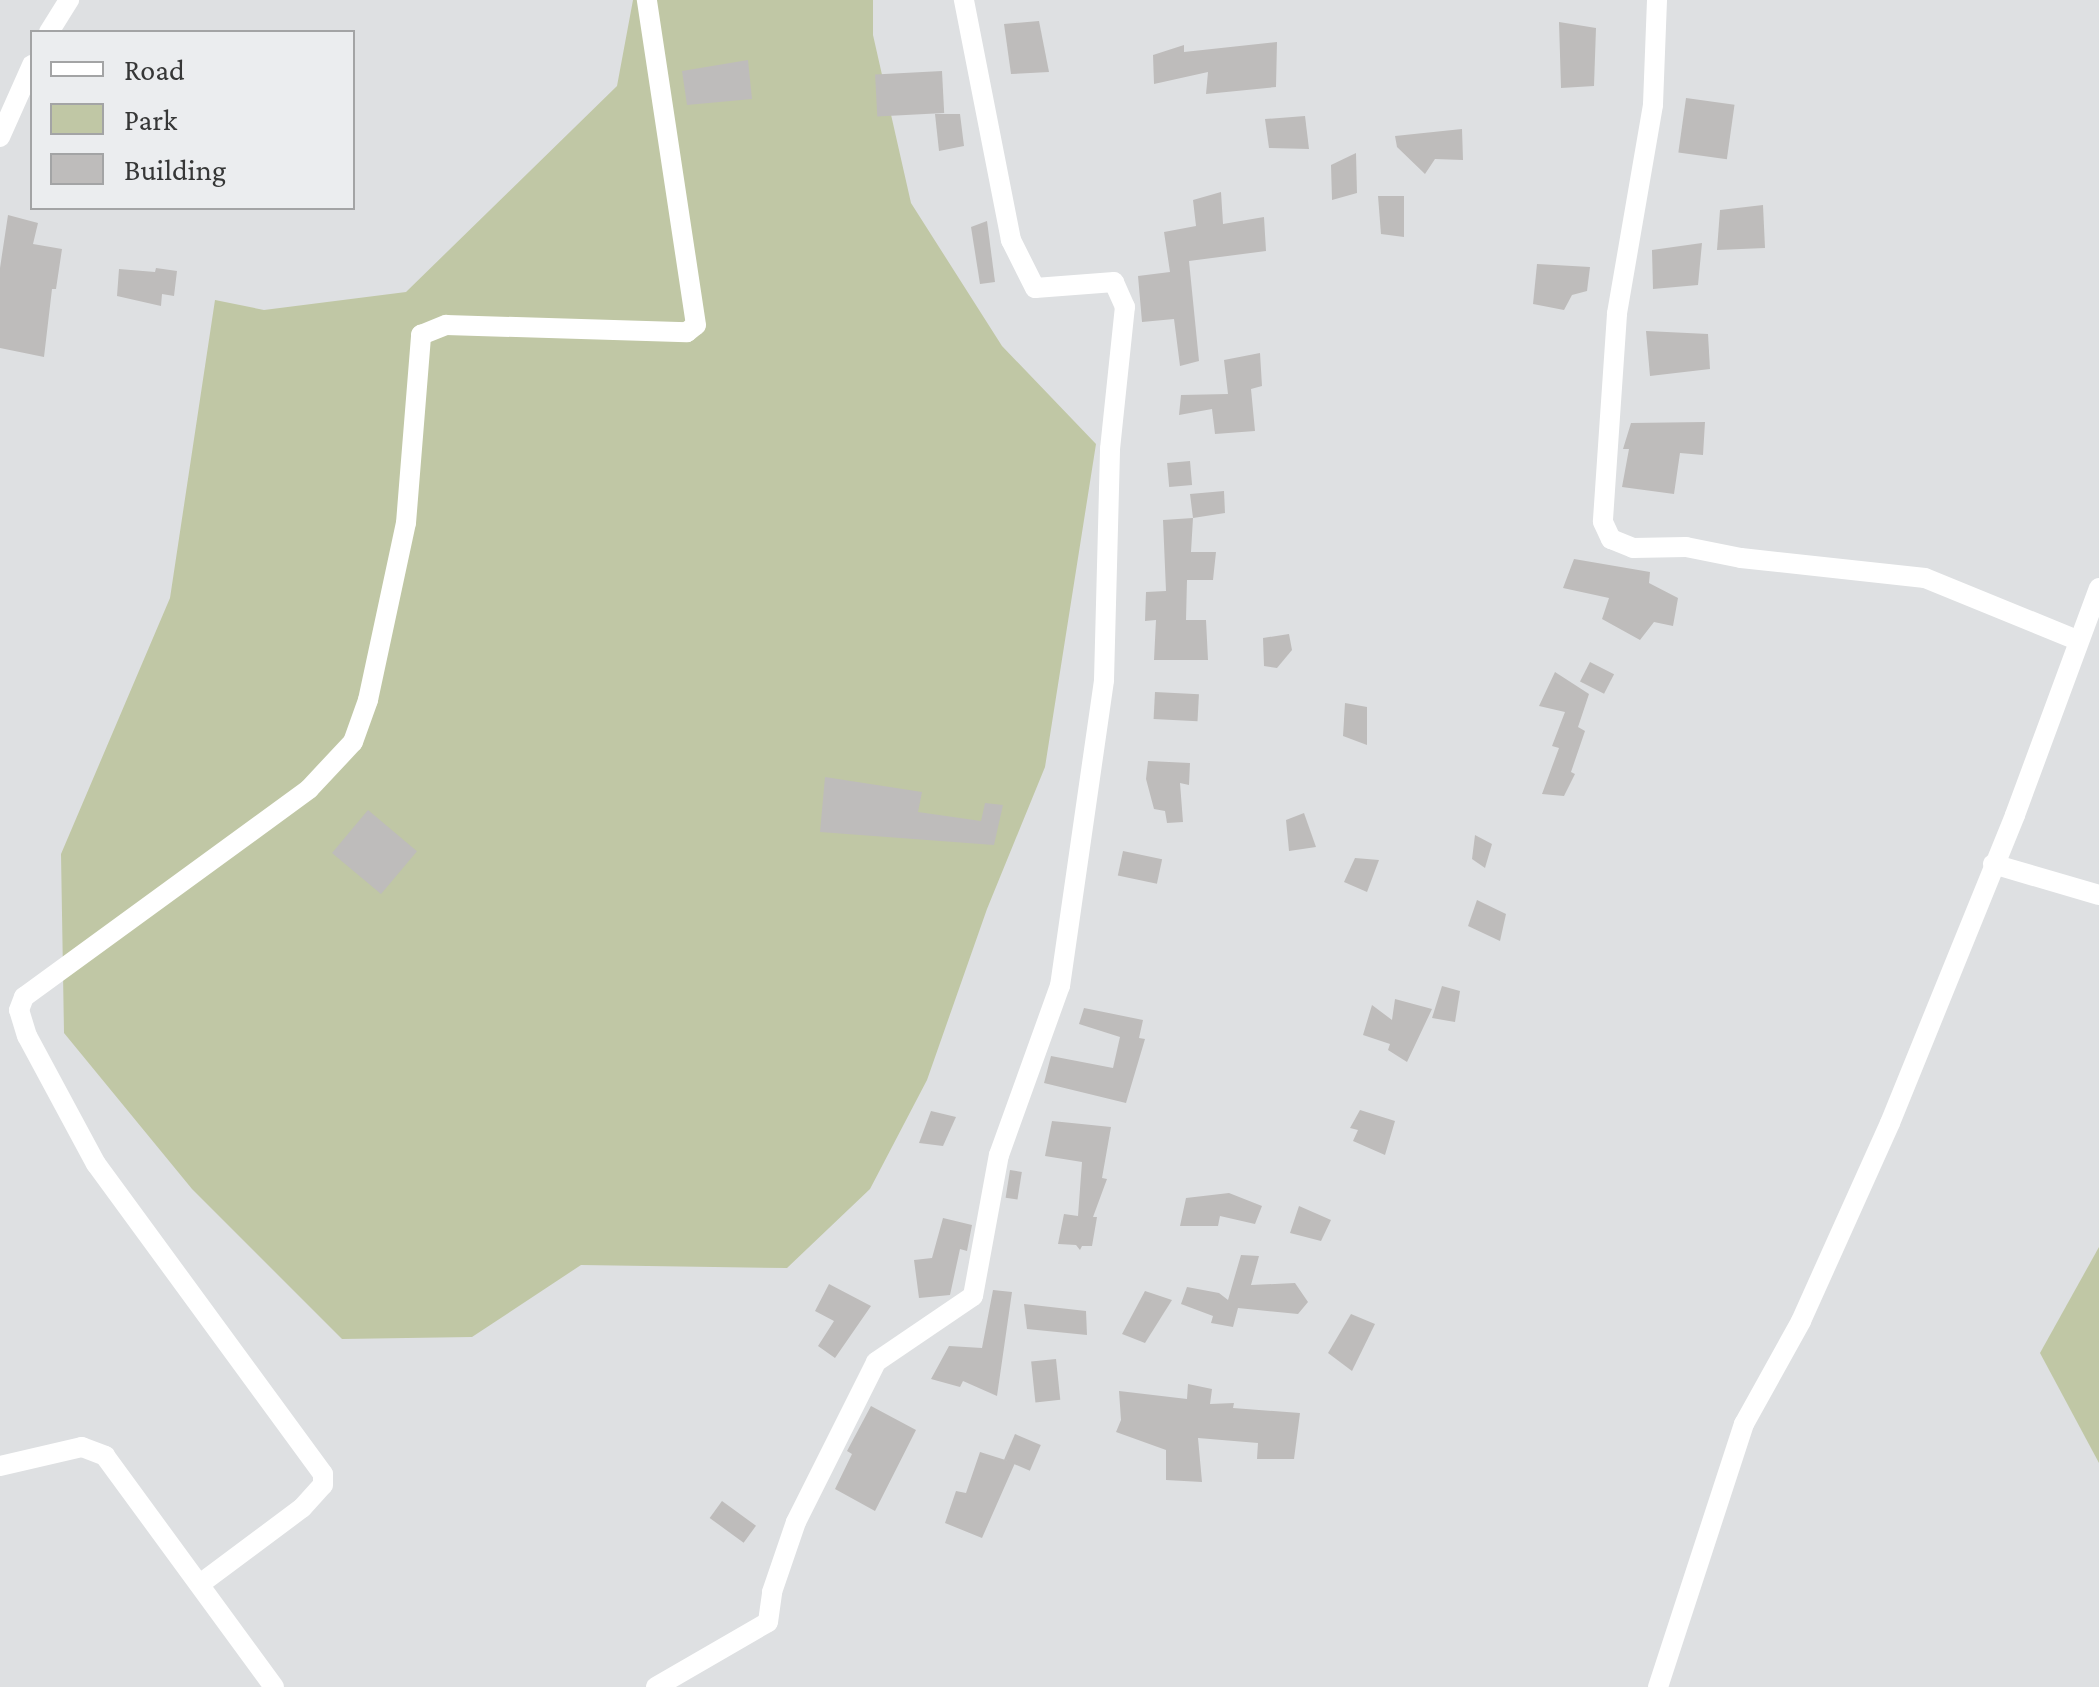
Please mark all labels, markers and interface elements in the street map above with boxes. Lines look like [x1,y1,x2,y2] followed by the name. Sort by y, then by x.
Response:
[30,30,355,210] legend
[124,53,185,86] text: Road
[124,103,177,136] text: Park
[124,153,226,186] text: Building

